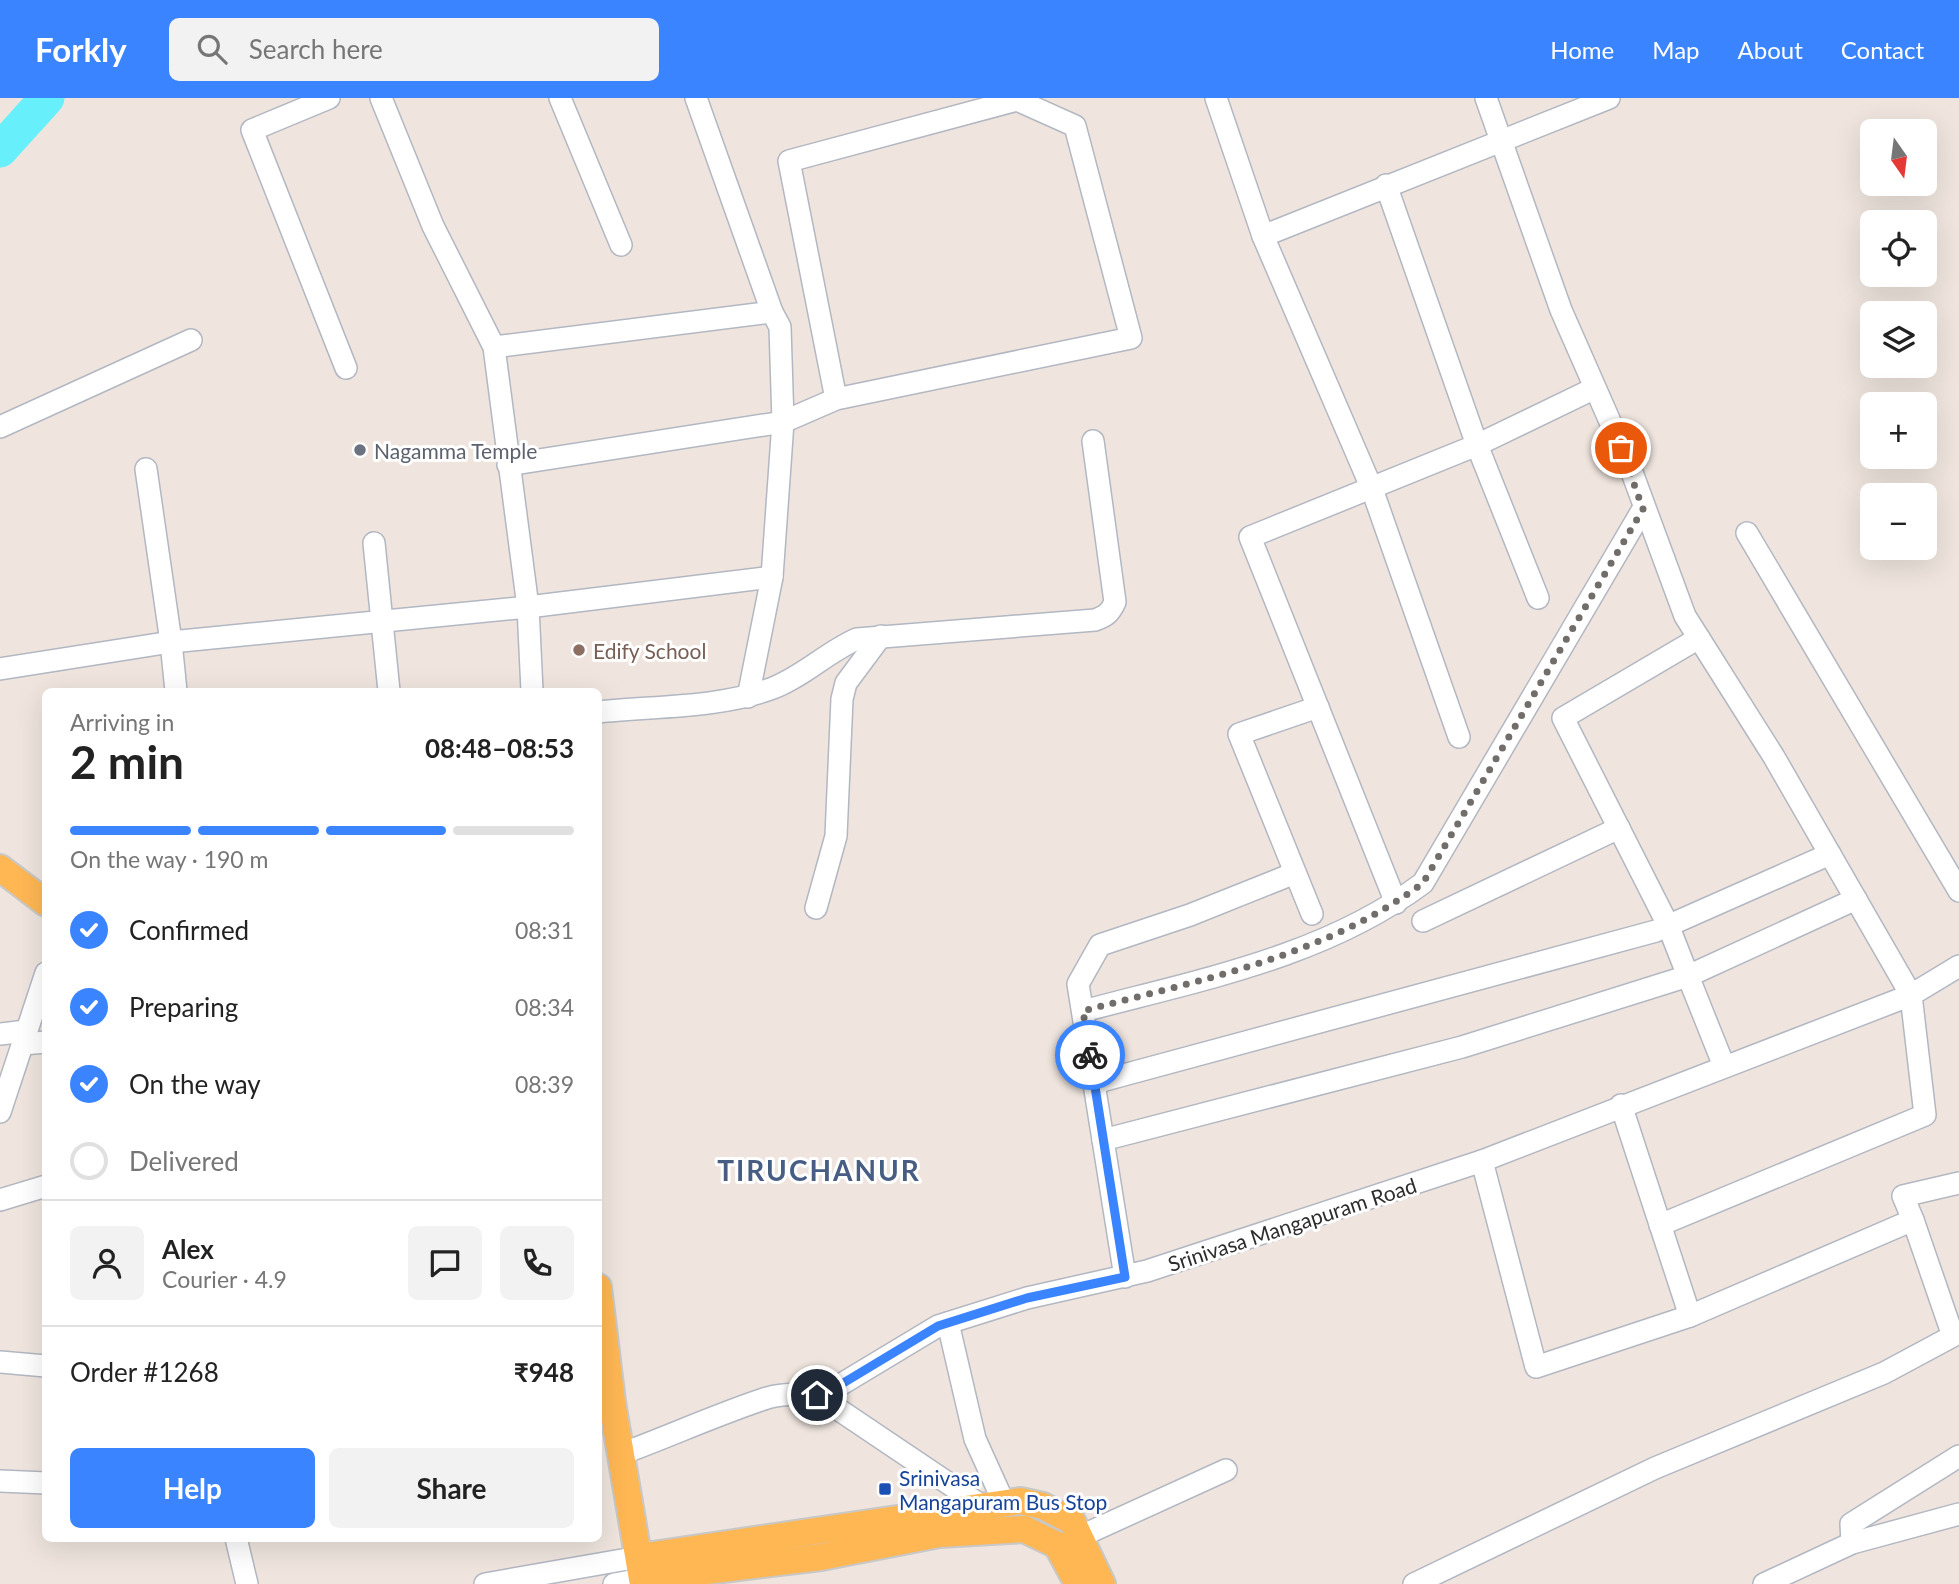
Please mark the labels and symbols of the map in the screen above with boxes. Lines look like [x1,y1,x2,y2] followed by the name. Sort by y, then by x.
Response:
[1860,119,1937,196] north arrow
[1591,418,1651,478] pin
[374,438,537,463] place label: Nagamma Temple
[352,442,368,458] marker: Nagamma Temple
[593,638,706,663] place label: Edify School
[571,642,587,658] marker: Edify School
[1055,1020,1125,1090] courier
[717,1153,921,1187] district label: TIRUCHANUR
[1165,1172,1419,1276] street label: Srinivasa Mangapuram Road
[787,1365,847,1425] pin
[899,1465,1107,1514] place label: Srinivasa Mangapuram Bus Stop
[877,1481,893,1497] marker: Srinivasa Mangapuram Bus Stop

